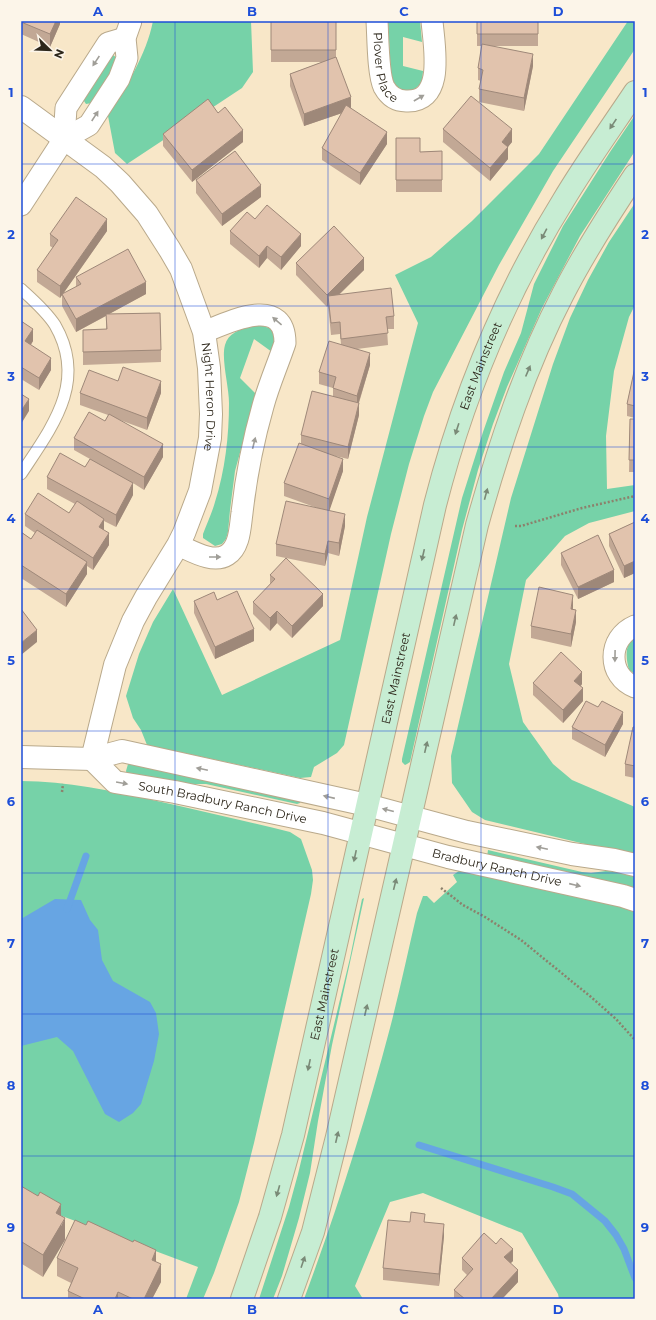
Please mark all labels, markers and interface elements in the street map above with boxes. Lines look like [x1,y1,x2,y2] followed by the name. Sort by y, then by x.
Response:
[92,3,104,19] text: A
[247,3,257,19] text: B
[399,3,409,19] text: C
[553,3,564,19] text: D
[30,30,70,70] north arrow
[371,32,401,106] street label: Plover Place
[51,47,67,61] text: N
[92,56,100,66] one-way arrow
[8,84,14,100] text: 1
[642,84,648,100] text: 1
[414,94,425,101] one-way arrow
[91,111,99,121] one-way arrow
[609,119,617,129] one-way arrow
[7,226,15,242] text: 2
[641,226,649,242] text: 2
[540,228,547,240] one-way arrow
[271,317,282,325] one-way arrow
[456,319,505,412] street label: East Mainstreet
[199,341,219,453] street label: Night Heron Drive
[525,366,531,377] one-way arrow
[6,368,15,384] text: 3
[640,368,649,384] text: 3
[454,424,460,436] one-way arrow
[251,437,257,449] one-way arrow
[483,488,489,500] one-way arrow
[7,510,16,526] text: 4
[641,510,650,526] text: 4
[420,549,426,561] one-way arrow
[209,554,222,560] one-way arrow
[453,614,459,627] one-way arrow
[378,631,413,725] street label: East Mainstreet
[612,650,618,663] one-way arrow
[7,652,15,668] text: 5
[641,652,649,668] text: 5
[424,741,430,753] one-way arrow
[196,765,208,771] one-way arrow
[137,778,308,826] street label: South Bradbury Ranch Drive
[116,780,128,786] one-way arrow
[7,793,16,809] text: 6
[323,793,335,799] one-way arrow
[641,793,650,809] text: 6
[382,807,394,813] one-way arrow
[536,844,548,850] one-way arrow
[430,845,563,889] street label: Bradbury Ranch Drive
[352,850,358,862] one-way arrow
[392,877,398,890] one-way arrow
[568,883,581,889] one-way arrow
[7,935,15,951] text: 7
[641,935,649,951] text: 7
[307,947,342,1042] street label: East Mainstreet
[363,1004,369,1017] one-way arrow
[306,1058,312,1071] one-way arrow
[7,1077,16,1093] text: 8
[641,1077,650,1093] text: 8
[335,1131,341,1143] one-way arrow
[275,1185,281,1197] one-way arrow
[7,1219,15,1235] text: 9
[641,1219,649,1235] text: 9
[300,1256,306,1268] one-way arrow
[92,1301,104,1317] text: A
[247,1301,257,1317] text: B
[399,1301,409,1317] text: C
[553,1301,564,1317] text: D

